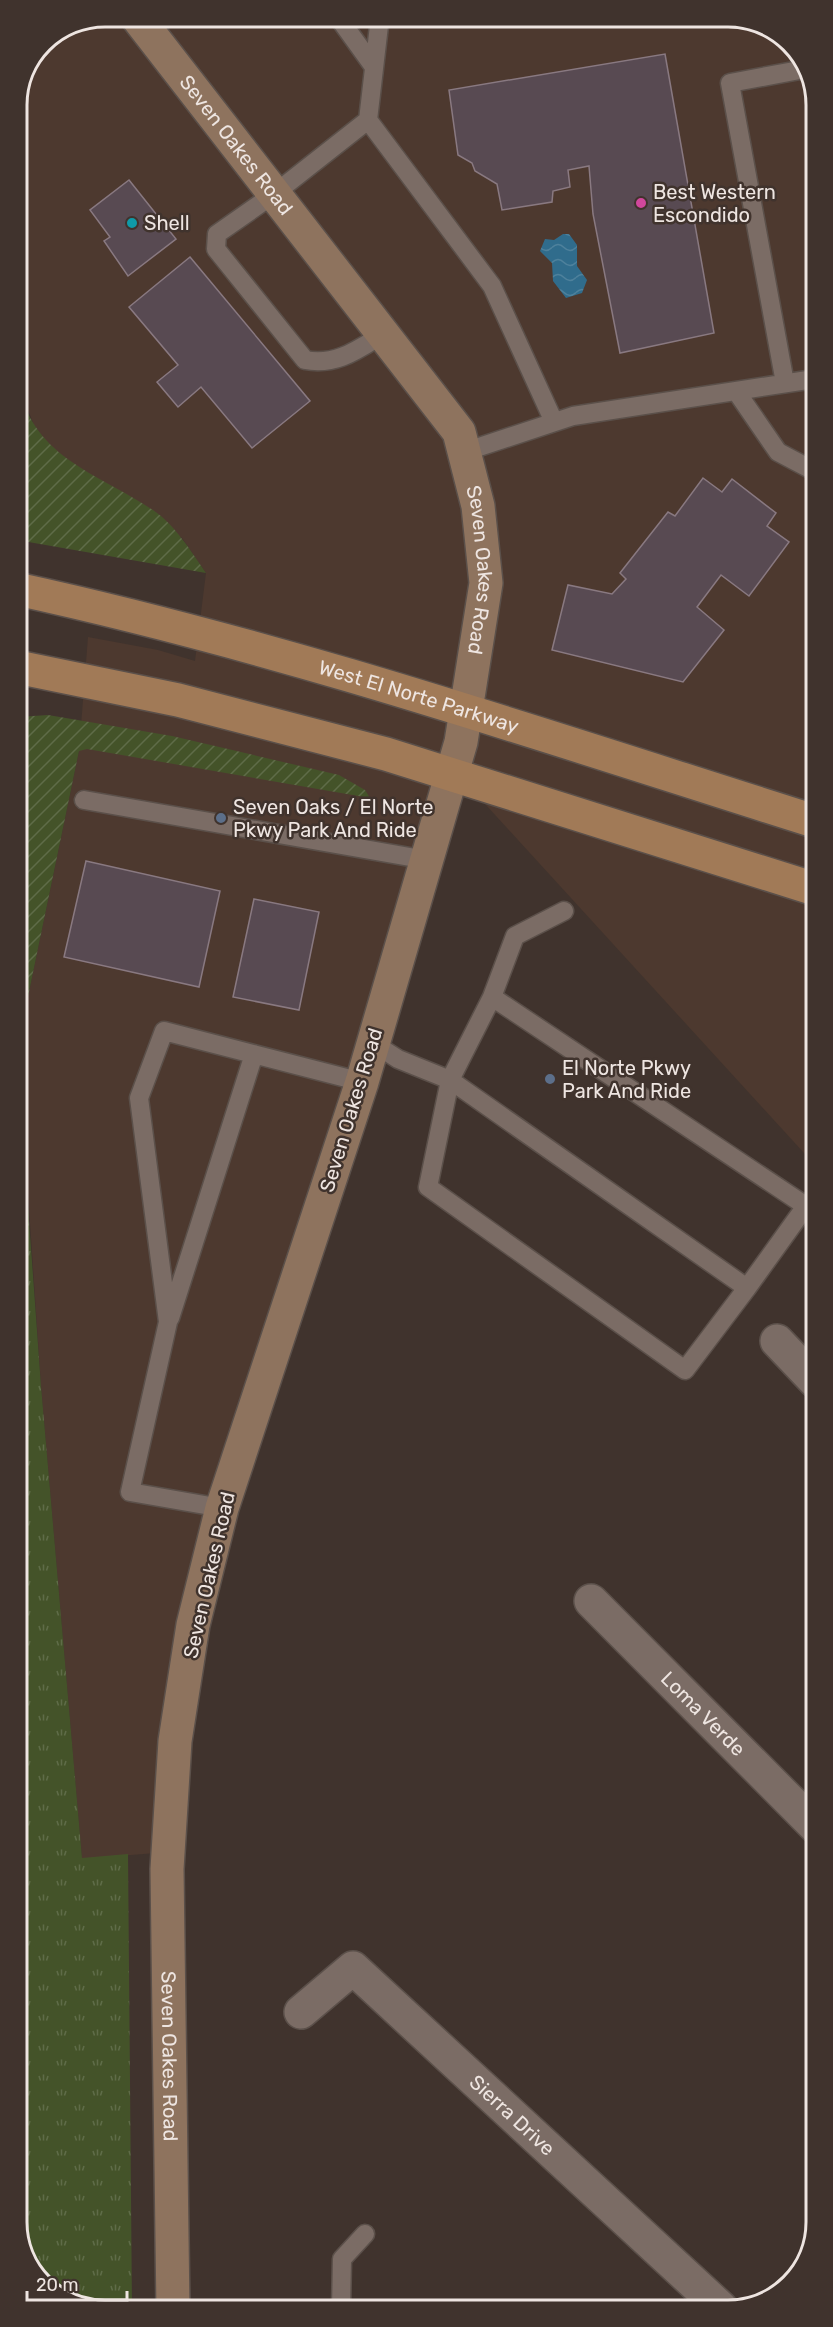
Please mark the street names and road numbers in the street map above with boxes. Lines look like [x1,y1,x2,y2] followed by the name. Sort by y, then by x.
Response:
[175,70,298,220] street label: Seven Oakes Road
[461,483,498,656] street label: Seven Oakes Road
[316,655,522,738] street label: West El Norte Parkway
[315,1025,387,1195] street label: Seven Oakes Road
[178,1489,240,1661] street label: Seven Oakes Road
[656,1666,750,1761] street label: Loma Verde
[156,1971,183,2142] street label: Seven Oakes Road
[465,2070,560,2161] street label: Sierra Drive

